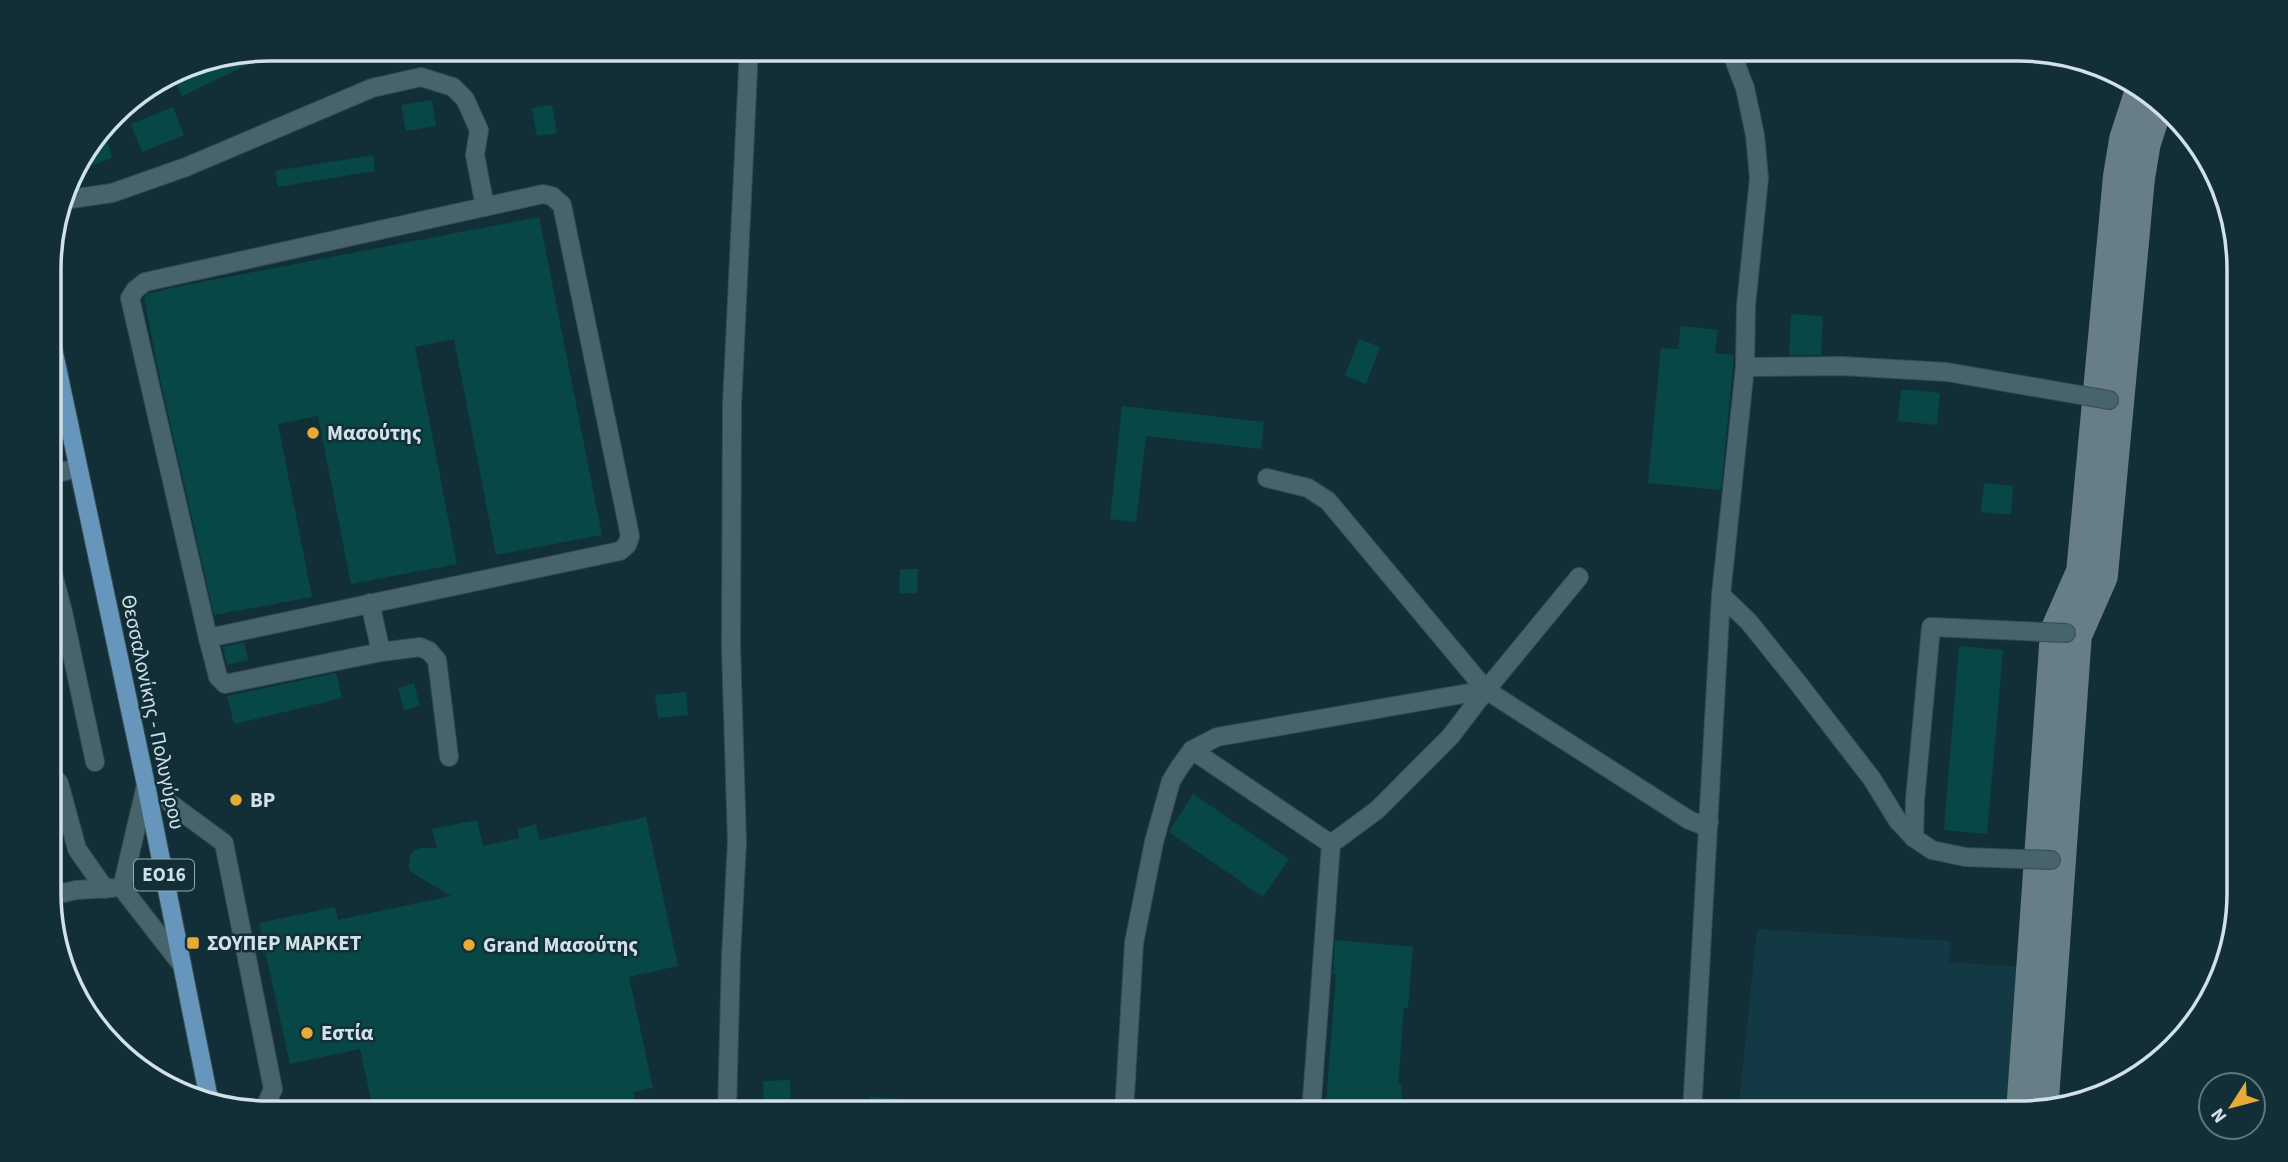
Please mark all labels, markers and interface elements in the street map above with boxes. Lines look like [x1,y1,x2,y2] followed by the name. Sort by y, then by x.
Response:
[327,418,422,448] place label: Μασούτης
[305,425,321,441] marker: Μασούτης
[113,592,193,832] street label: Θεσσαλονίκης - Πολυγύρου
[250,785,275,815] place label: BP
[228,792,244,808] marker: BP
[134,860,194,890] road number: ΕΟ16
[207,928,362,958] place label: ΣΟΥΠΕΡ ΜΑΡΚΕΤ
[483,930,638,960] place label: Grand Μασούτης
[185,935,201,951] marker: ΣΟΥΠΕΡ ΜΑΡΚΕΤ
[461,937,477,953] marker: Grand Μασούτης
[321,1018,374,1048] place label: Εστία
[299,1025,315,1041] marker: Εστία
[2197,1071,2267,1141] north arrow
[2205,1102,2234,1128] text: N

